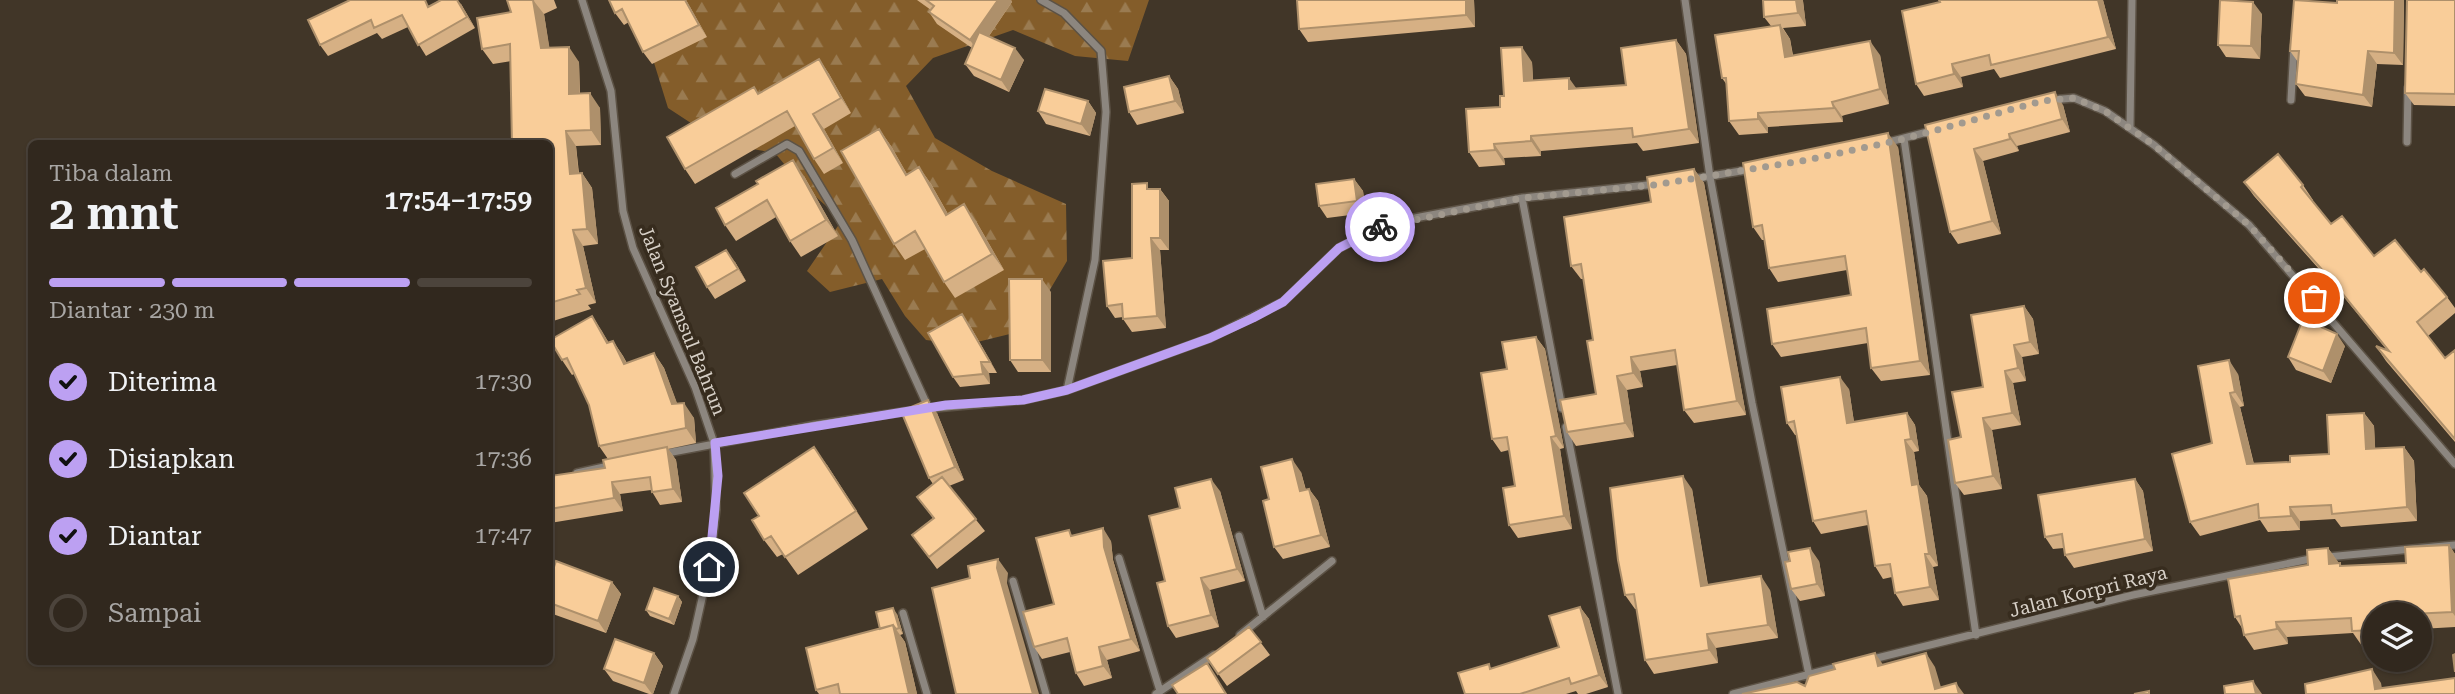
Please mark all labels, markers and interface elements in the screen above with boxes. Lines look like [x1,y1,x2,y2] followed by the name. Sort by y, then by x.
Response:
[49,160,172,187] text: Tiba dalam
[384,185,532,215] text: 17:54–17:59
[49,186,179,240] text: 2 mnt
[1345,192,1415,262] courier
[1361,208,1399,246] icon: bike
[634,222,731,418] street label: Jalan Syamsul Bahrun
[2284,268,2344,328] pin
[2295,279,2333,317] icon: bag
[49,297,215,324] text: Diantar · 230 m
[49,363,87,401] icon: check
[108,367,217,397] text: Diterima
[475,368,532,395] text: 17:30
[49,440,87,478] icon: check
[108,444,235,474] text: Disiapkan
[475,445,532,472] text: 17:36
[49,517,87,555] icon: check
[108,521,202,551] text: Diantar
[475,522,532,549] text: 17:47
[679,537,739,597] pin
[690,548,728,586] icon: home
[2007,561,2170,622] street label: Jalan Korpri Raya
[108,598,201,628] text: Sampai
[2362,602,2432,672] map controls
[2362,602,2432,672] button: layers

